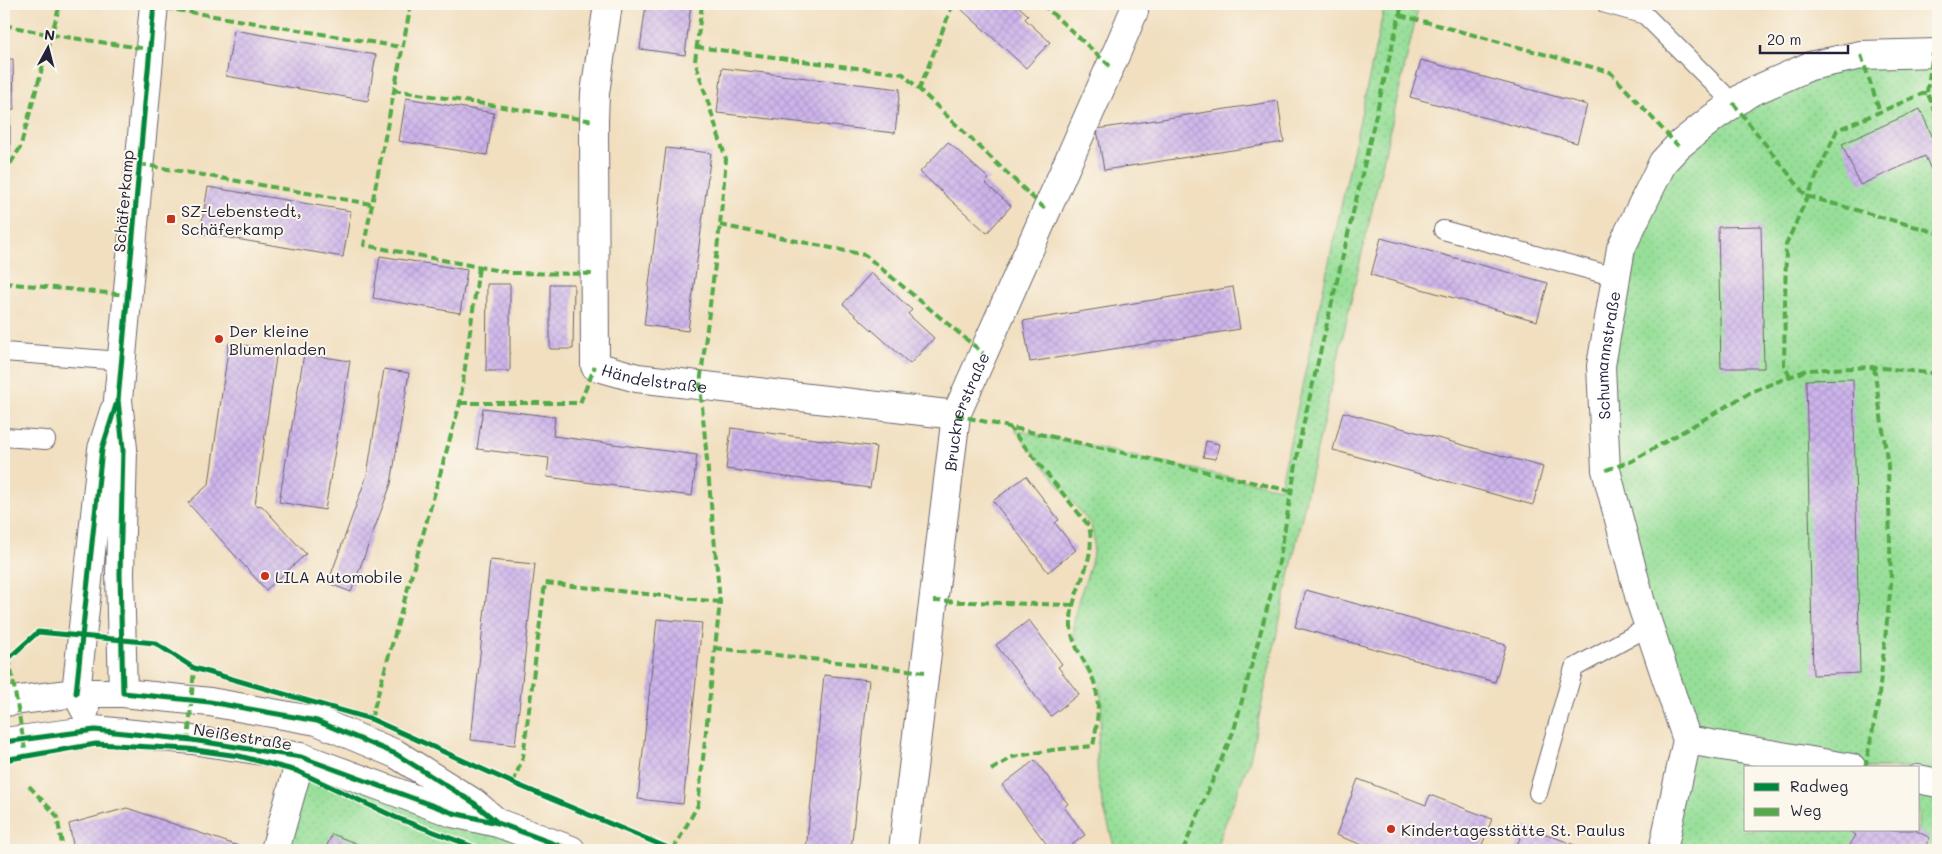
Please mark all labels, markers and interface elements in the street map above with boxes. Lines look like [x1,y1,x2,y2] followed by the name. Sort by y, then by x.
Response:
[22,22,72,72] north arrow
[1760,22,1847,54] scale bar
[43,25,56,45] text: N
[1767,29,1801,49] text: 20 m
[108,149,138,253] street label: Schäferkamp
[181,200,302,239] place label: SZ-Lebenstedt, Schäferkamp
[165,213,177,225] marker: SZ-Lebenstedt, Schäferkamp
[1590,289,1624,420] street label: Schumannstraße
[229,320,326,359] place label: Der kleine Blumenladen
[213,333,225,345] marker: Der kleine Blumenladen
[939,349,993,472] street label: Brucknerstraße
[599,358,709,397] street label: Händelstraße
[275,566,403,587] place label: LILA Automobile
[259,570,271,582] marker: LILA Automobile
[192,718,294,754] street label: Neißestraße
[1744,766,1920,832] legend
[1790,776,1848,796] text: Radweg
[1790,800,1821,820] text: Weg
[1401,819,1625,840] place label: Kindertagesstätte St. Paulus
[1385,823,1397,835] marker: Kindertagesstätte St. Paulus

